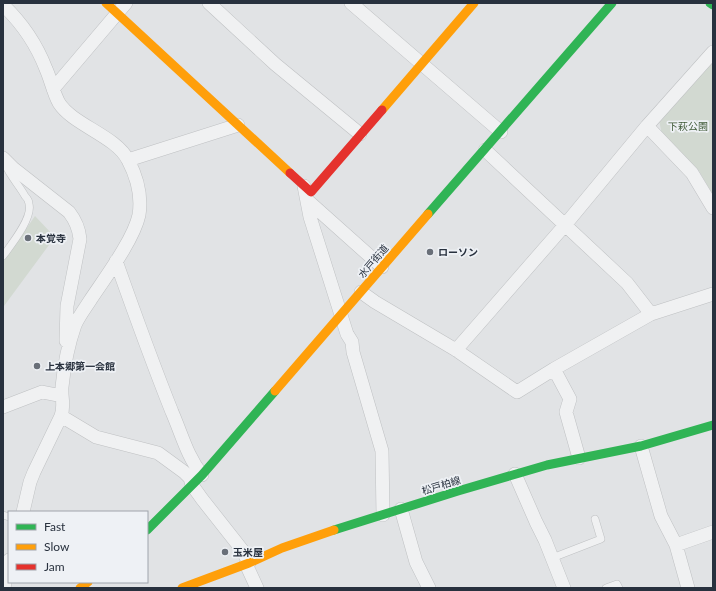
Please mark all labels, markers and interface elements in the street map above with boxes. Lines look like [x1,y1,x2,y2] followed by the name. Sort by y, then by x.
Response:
[668,120,708,132] park label: 下萩公園
[35,232,66,244] place label: 本覚寺
[23,233,33,243] marker: 本覚寺
[355,242,391,280] street label: 水戸街道
[438,246,478,258] place label: ローソン
[425,247,435,257] marker: ローソン
[45,360,115,372] place label: 上本郷第一会館
[32,361,42,371] marker: 上本郷第一会館
[420,473,462,497] street label: 松戸柏線
[8,511,148,583] legend
[44,519,66,534] text: Fast
[44,539,70,554] text: Slow
[233,546,263,558] place label: 玉米屋
[220,547,230,557] marker: 玉米屋
[44,559,65,574] text: Jam

